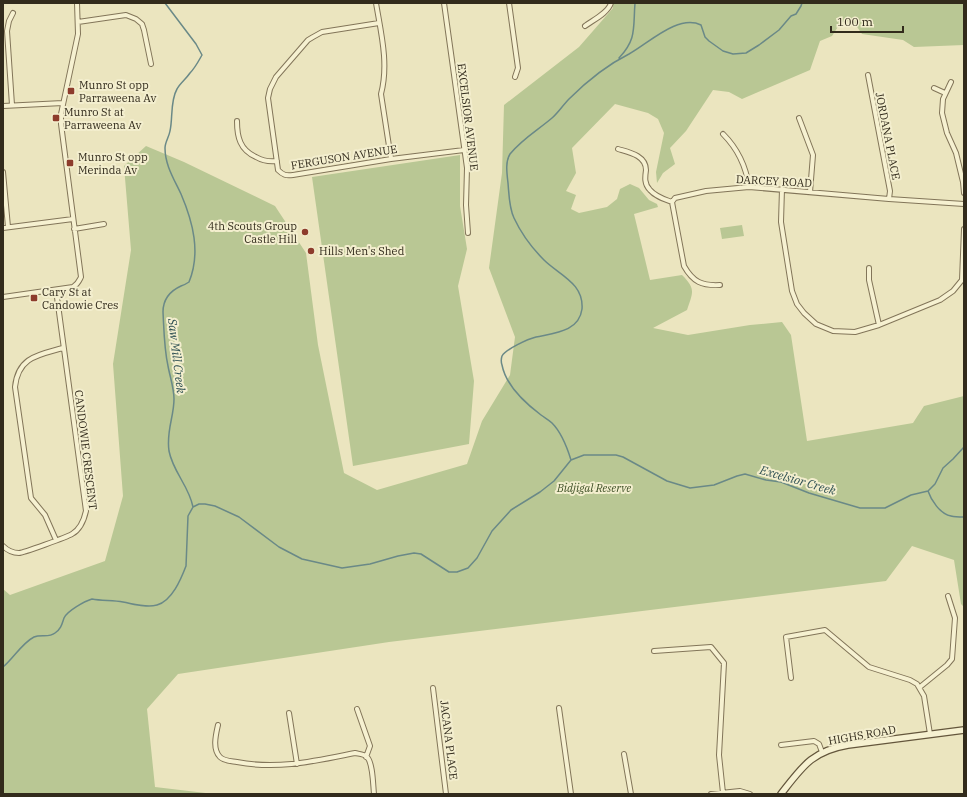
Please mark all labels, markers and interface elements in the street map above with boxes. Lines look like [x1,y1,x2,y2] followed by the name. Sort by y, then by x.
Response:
[831,8,903,34] scale bar
[837,14,873,29] text: 100 m
[454,62,482,172] street label: EXCELSIOR AVENUE
[79,78,156,105] place label: Munro St opp Parraweena Av
[66,86,76,96] marker: Munro St opp Parraweena Av
[873,91,903,181] street label: JORDANA PLACE
[64,105,141,132] place label: Munro St at Parraweena Av
[51,113,61,123] marker: Munro St at Parraweena Av
[290,142,398,172] street label: FERGUSON AVENUE
[78,150,148,177] place label: Munro St opp Merinda Av
[65,158,75,168] marker: Munro St opp Merinda Av
[736,172,813,190] street label: DARCEY ROAD
[208,219,297,246] place label: 4th Scouts Group Castle Hill
[300,227,310,237] marker: 4th Scouts Group Castle Hill
[319,244,405,258] place label: Hills Men's Shed
[306,246,316,256] marker: Hills Men's Shed
[42,285,118,312] place label: Cary St at Candowie Cres
[29,293,39,303] marker: Cary St at Candowie Cres
[165,317,189,395] water label: Saw Mill Creek
[72,389,100,511] street label: CANDOWIE CRESCENT
[757,462,838,498] water label: Excelsior Creek
[556,481,631,495] park label: Bidjigal Reserve
[437,699,461,781] street label: JACANA PLACE
[827,722,897,748] street label: HIGHS ROAD

